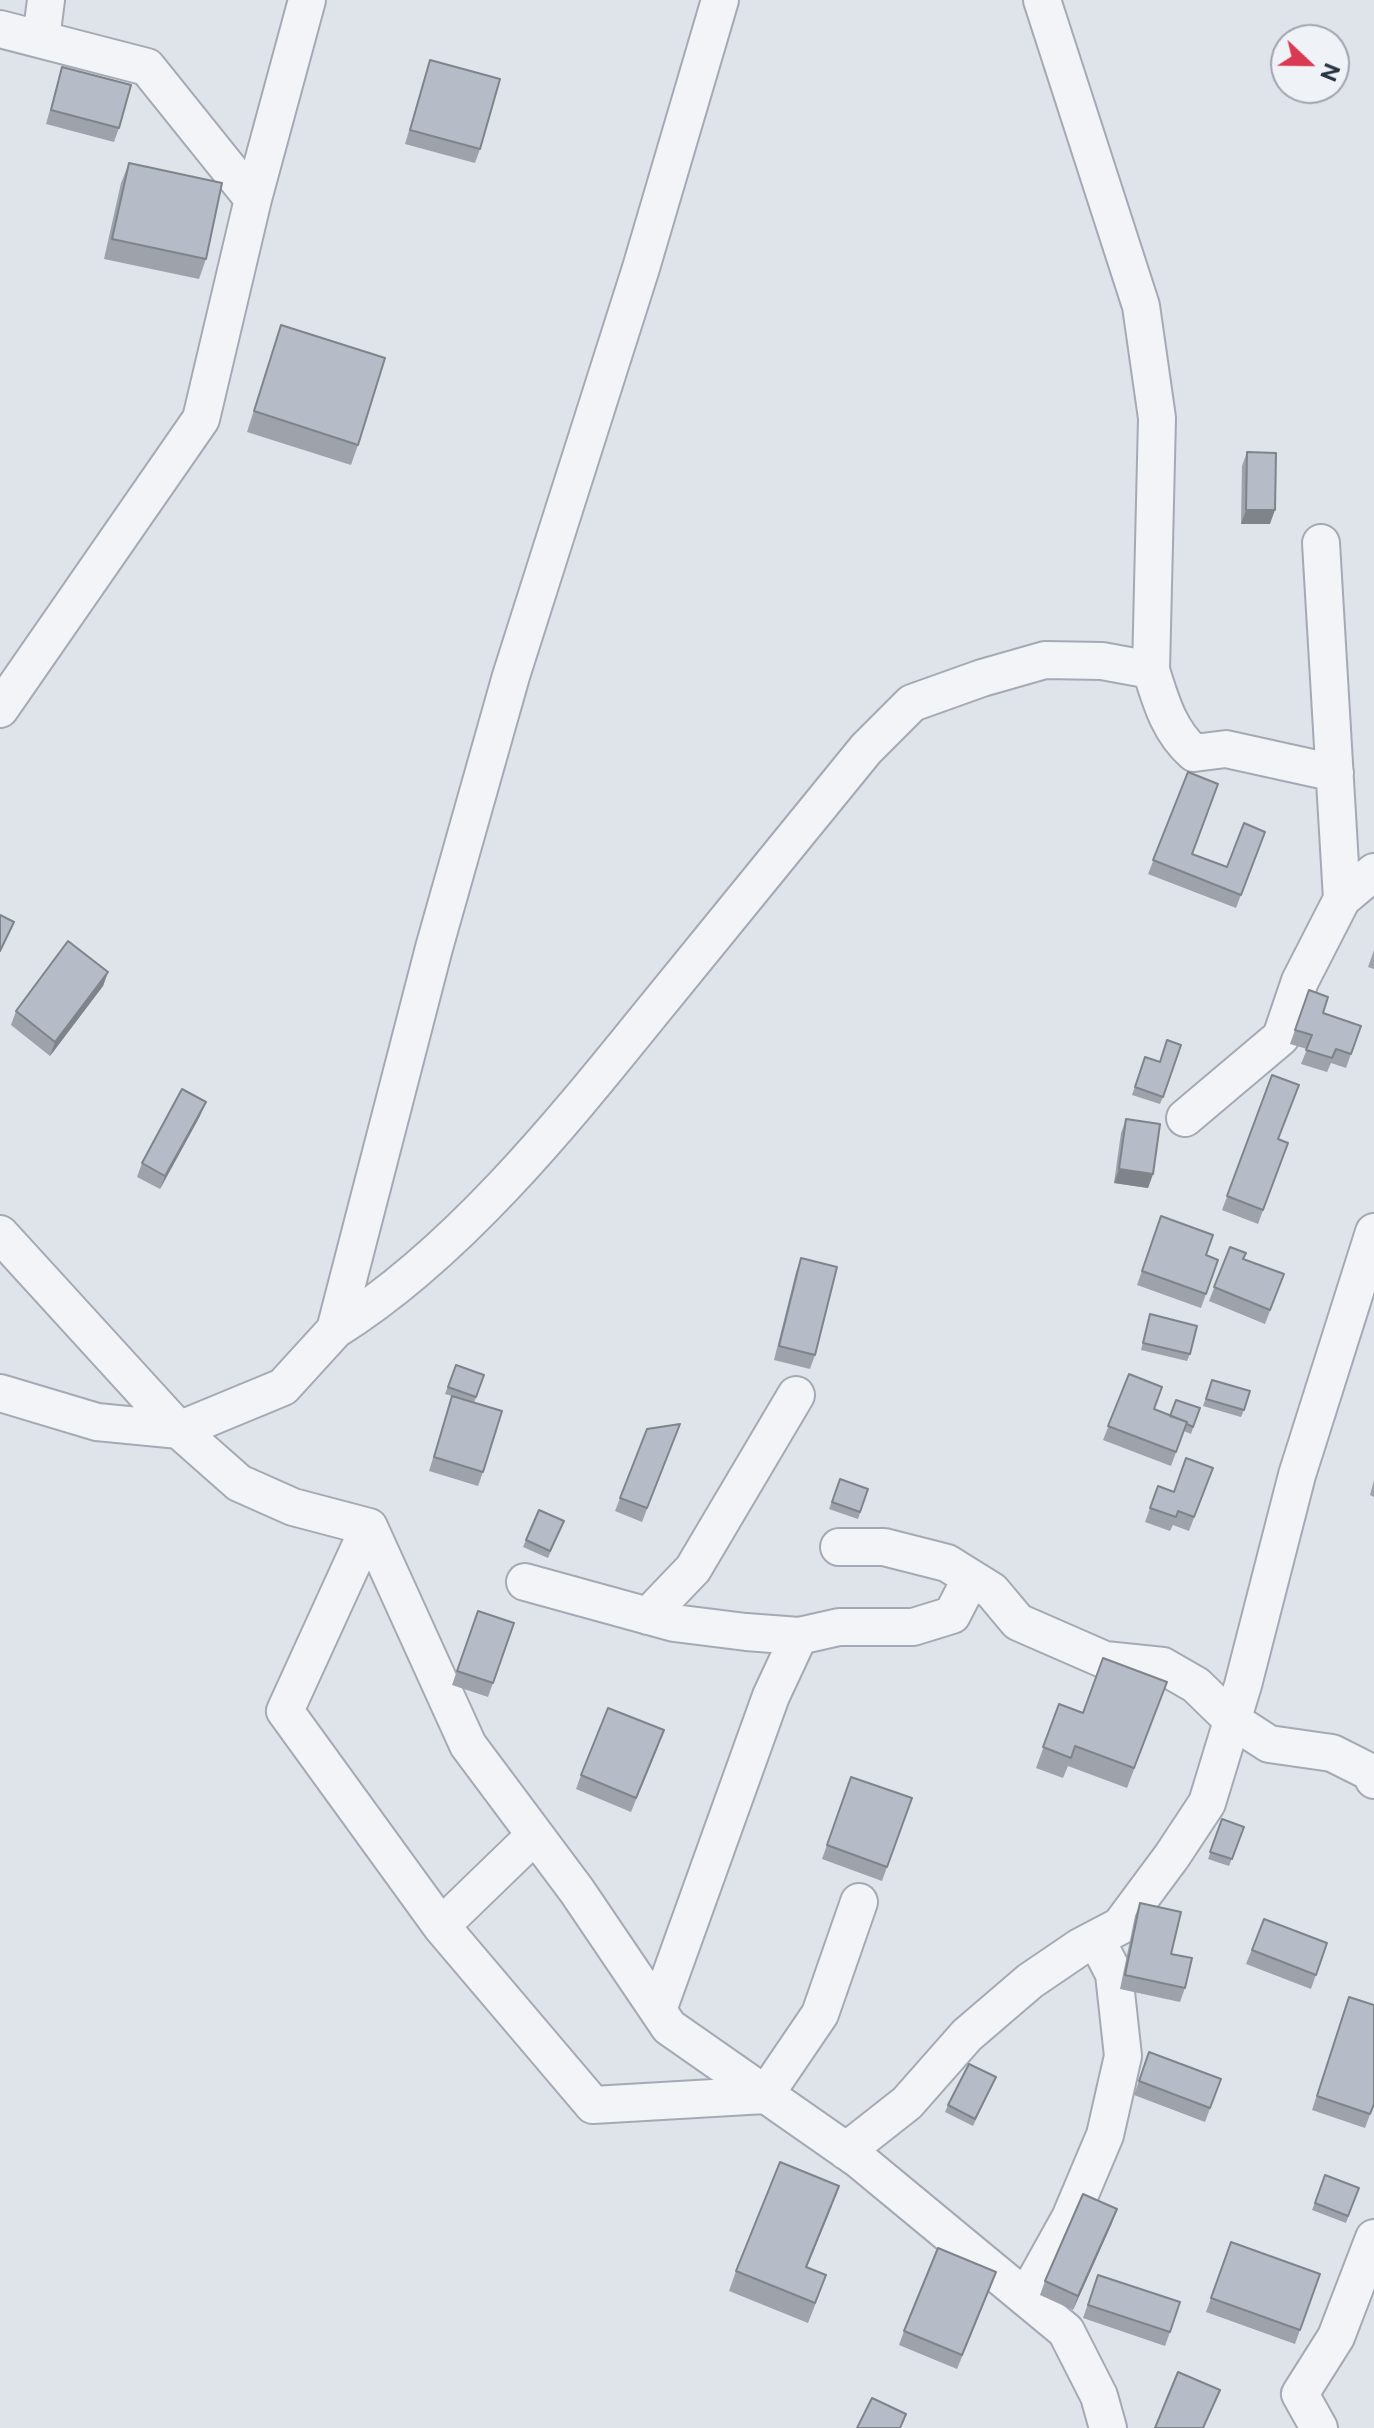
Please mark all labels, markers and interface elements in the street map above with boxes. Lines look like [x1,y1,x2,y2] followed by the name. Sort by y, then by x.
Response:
[1270,24,1350,104] north arrow
[1315,59,1346,85] text: N

